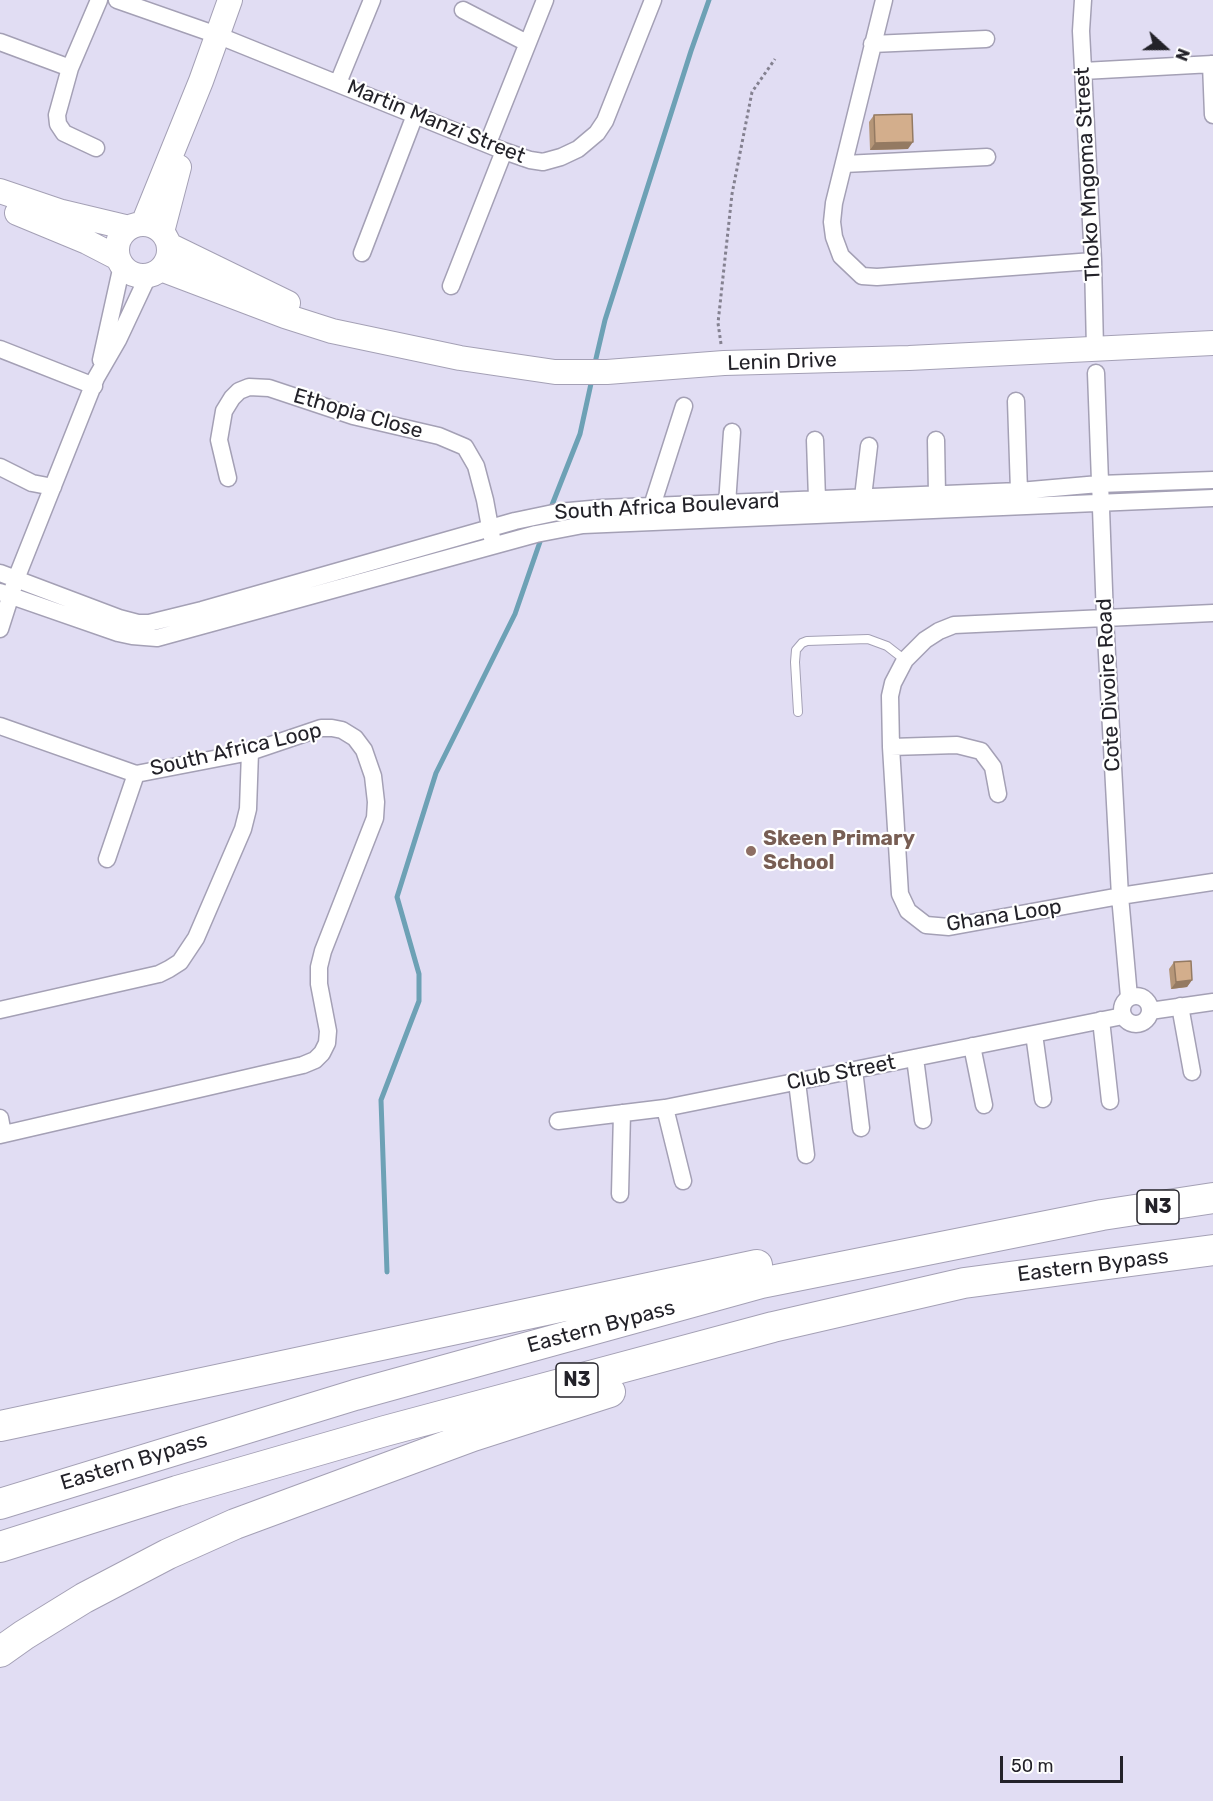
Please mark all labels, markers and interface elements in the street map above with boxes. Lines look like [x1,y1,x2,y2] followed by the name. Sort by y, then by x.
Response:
[1135,18,1195,78] north arrow
[1171,46,1193,63] text: N
[1070,66,1106,282] street label: Thoko Mngoma Street
[343,75,529,169] street label: Martin Manzi Street
[727,347,837,377] street label: Lenin Drive
[290,383,426,445] street label: Ethopia Close
[554,489,780,525] street label: South Africa Boulevard
[1092,598,1126,772] street label: Cote Divoire Road
[148,718,324,782] street label: South Africa Loop
[763,826,915,876] place label: Skeen Primary School
[744,844,758,858] marker: Skeen Primary School
[945,894,1063,938] street label: Ghana Loop
[785,1050,897,1096] street label: Club Street
[1137,1190,1179,1224] road number: N3
[1016,1244,1170,1288] street label: Eastern Bypass
[524,1295,678,1359] street label: Eastern Bypass
[556,1363,598,1397] road number: N3
[58,1428,210,1496] street label: Eastern Bypass
[1003,1744,1126,1782] scale bar
[1011,1755,1054,1777] text: 50 m

